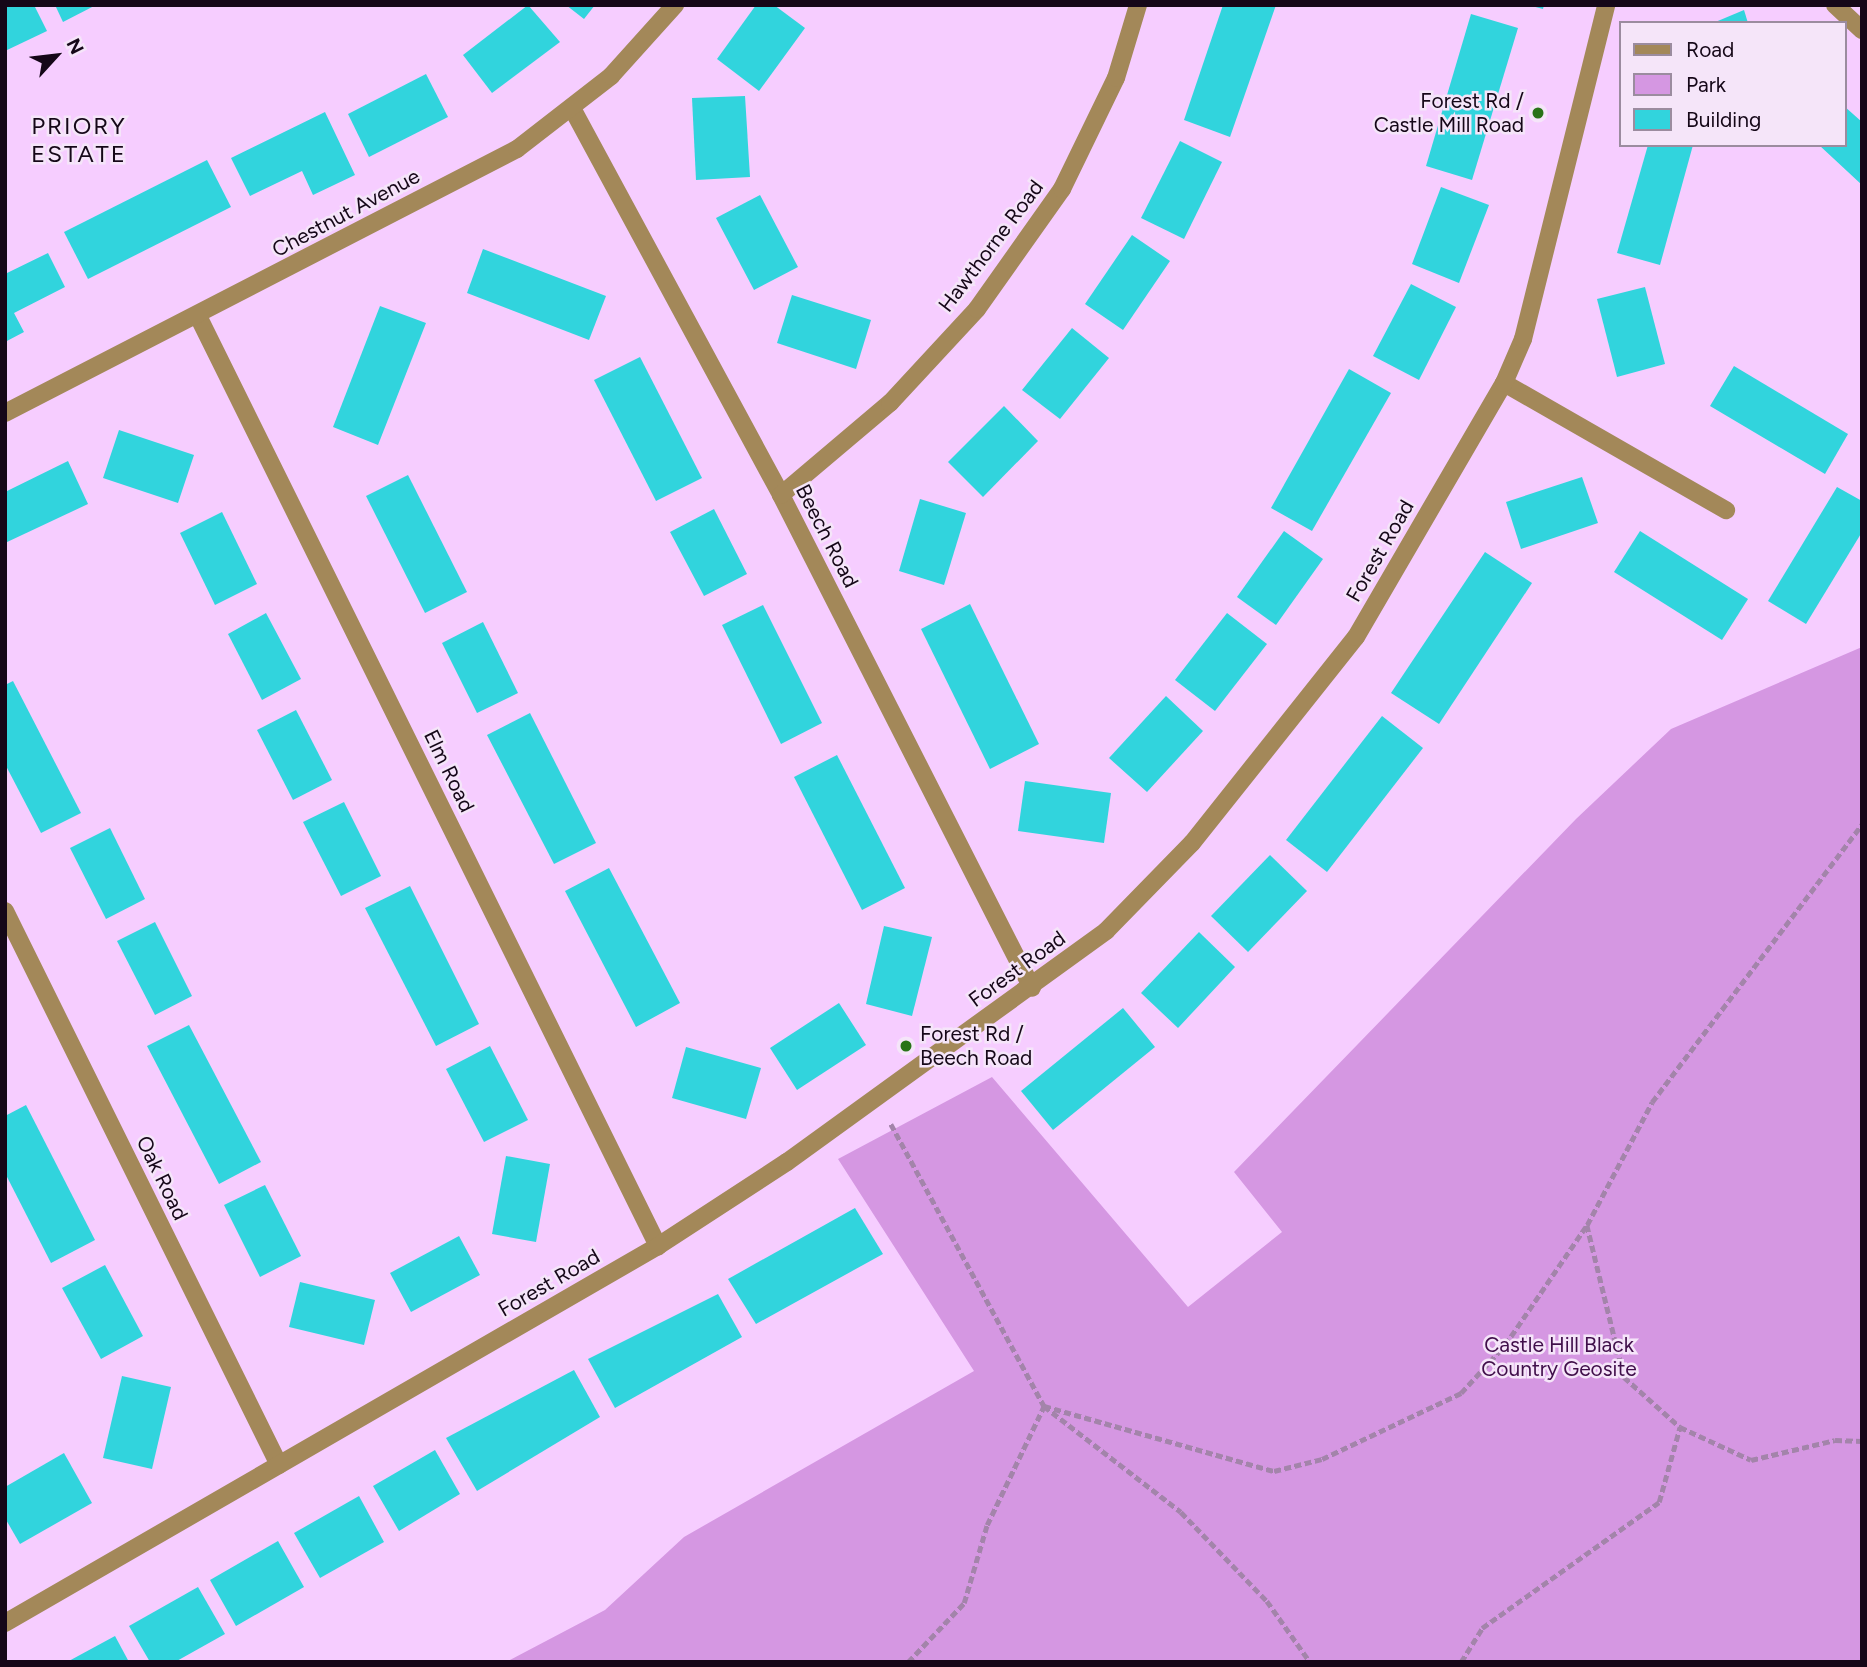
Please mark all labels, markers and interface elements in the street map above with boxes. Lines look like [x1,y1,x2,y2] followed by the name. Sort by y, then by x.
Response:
[21,21,91,91] north arrow
[1618,21,1846,147] legend
[62,34,89,58] text: N
[1686,37,1734,62] text: Road
[1686,72,1726,97] text: Park
[1374,88,1524,138] place label: Forest Rd / Castle Mill Road
[1530,105,1546,121] marker: Forest Rd / Castle Mill Road
[1686,107,1761,132] text: Building
[32,112,126,168] district label: PRIORY ESTATE
[268,163,424,263] street label: Chestnut Avenue
[933,175,1049,317] street label: Hawthorne Road
[790,480,864,592] street label: Beech Road
[1341,496,1419,606] street label: Forest Road
[418,726,480,816] street label: Elm Road
[964,926,1070,1012] street label: Forest Road
[920,1021,1032,1071] place label: Forest Rd / Beech Road
[898,1038,914,1054] marker: Forest Rd / Beech Road
[131,1132,193,1224] street label: Oak Road
[494,1244,604,1322] street label: Forest Road
[1481,1332,1637,1382] park label: Castle Hill Black Country Geosite

